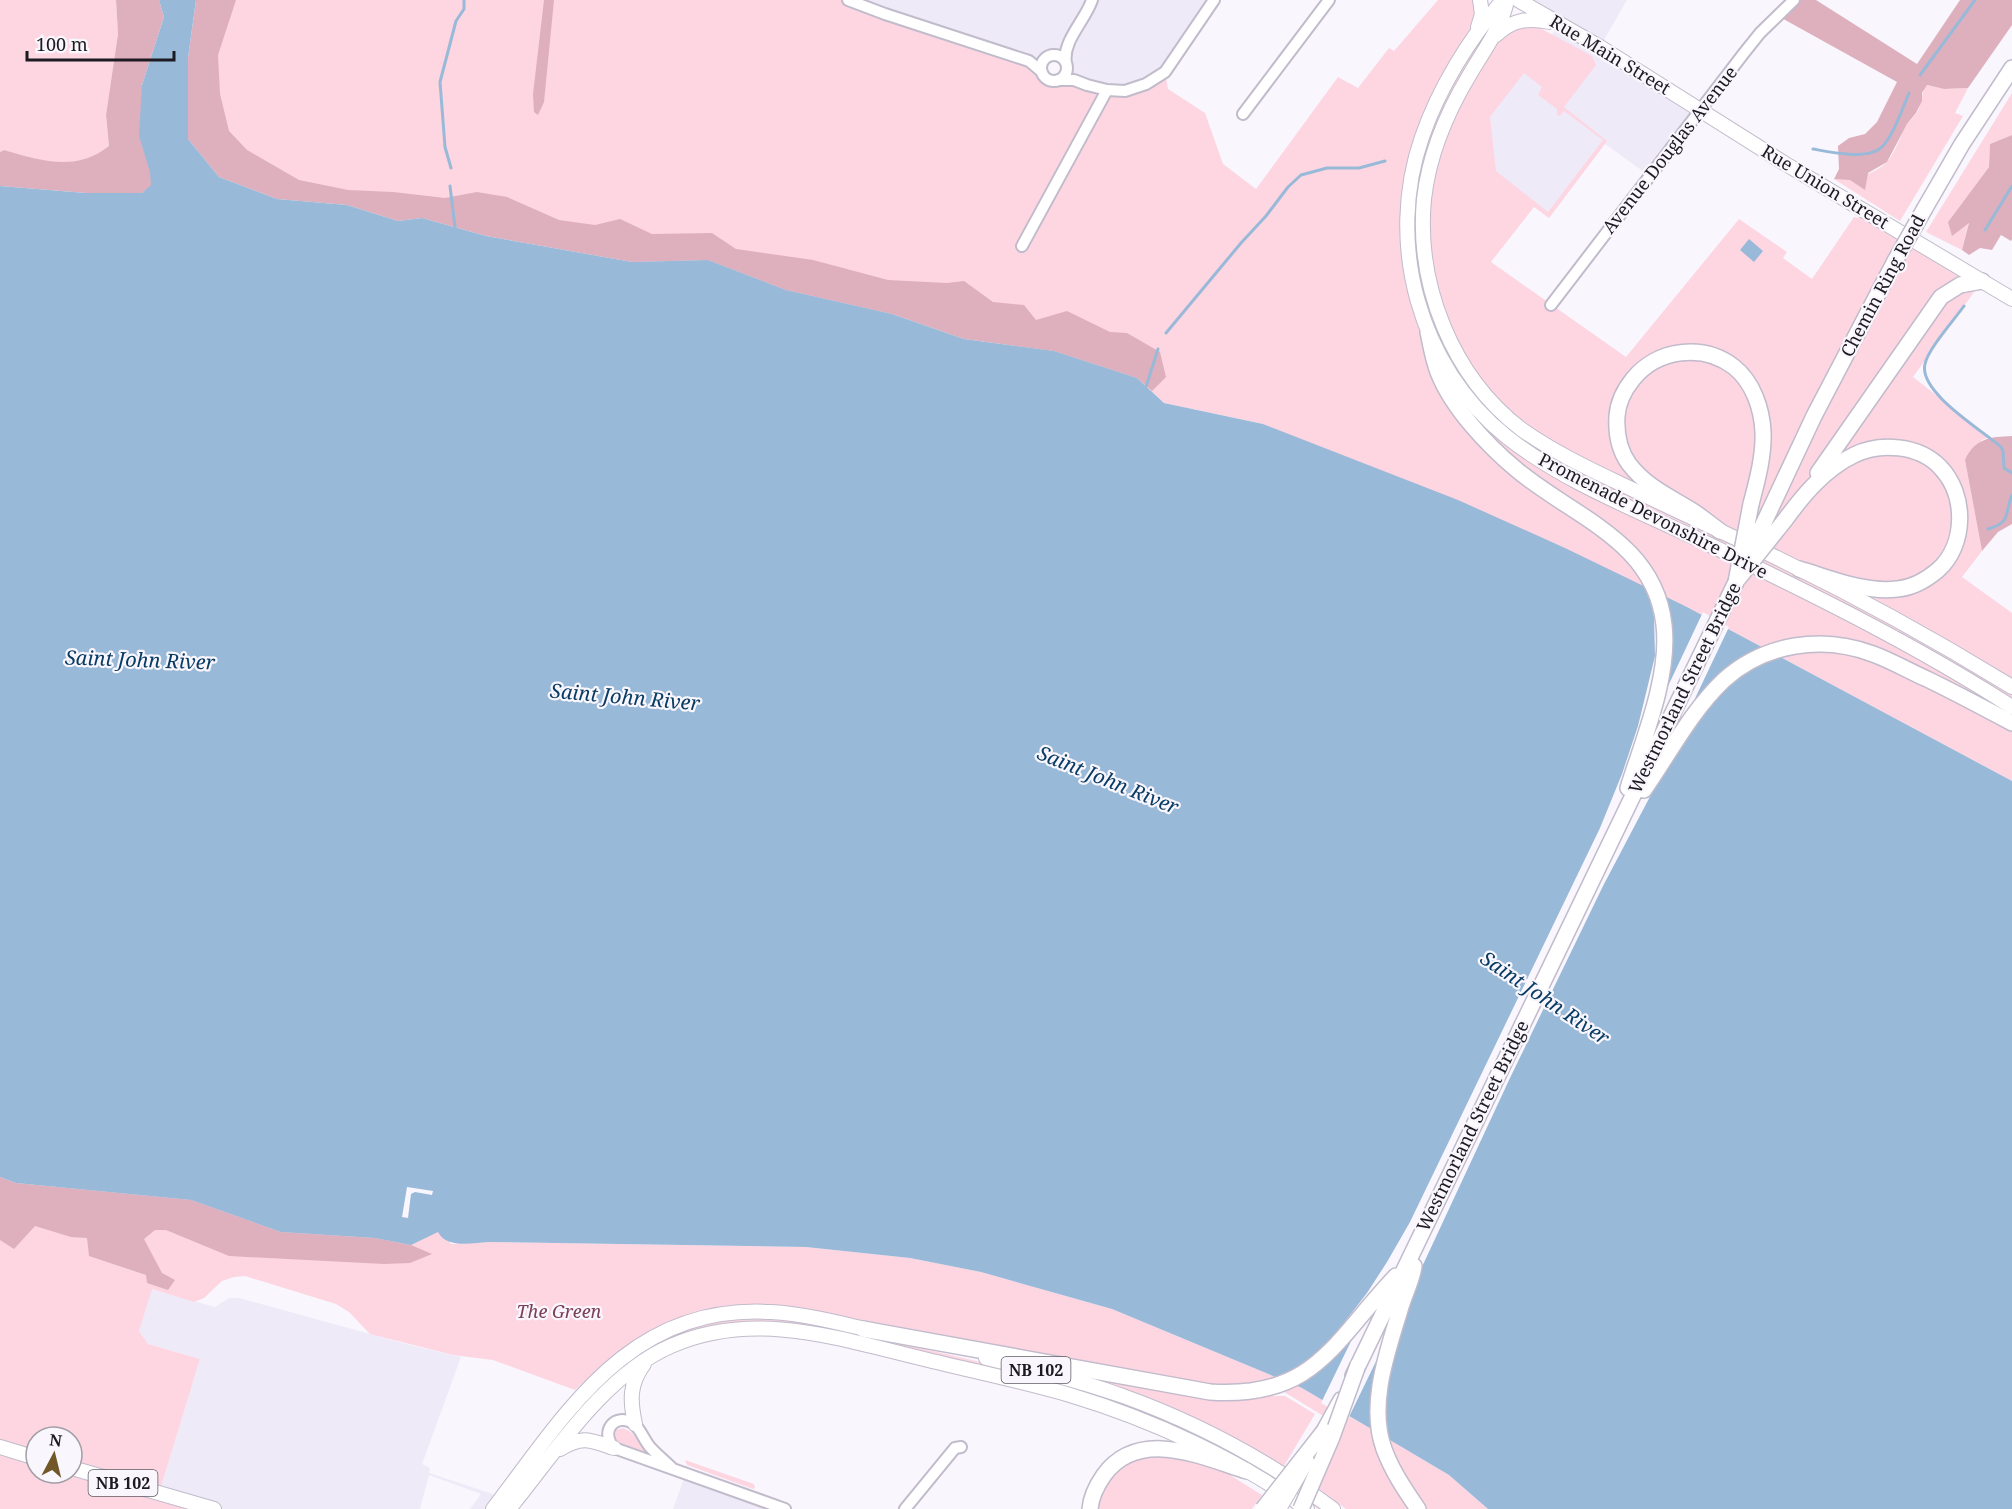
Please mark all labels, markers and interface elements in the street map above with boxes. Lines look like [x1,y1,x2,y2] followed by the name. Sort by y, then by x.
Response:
[1546,9,1675,100] street label: Rue Main Street
[27,24,174,62] scale bar
[36,32,88,56] text: 100 m
[1596,61,1742,238] street label: Avenue Douglas Avenue
[1757,139,1894,234] street label: Rue Union Street
[1834,210,1930,361] street label: Chemin Ring Road
[1535,447,1772,583] street label: Promenade Devonshire Drive
[1622,578,1746,797] street label: Westmorland Street Bridge
[64,643,216,676] water label: Saint John River
[549,677,702,717] water label: Saint John River
[1033,739,1183,820] water label: Saint John River
[1475,944,1616,1051] water label: Saint John River
[1410,1016,1534,1235] street label: Westmorland Street Bridge
[517,1299,602,1323] park label: The Green
[1002,1357,1070,1383] road number: NB 102
[24,1425,84,1485] north arrow
[48,1428,64,1452] text: N
[88,1470,158,1496] road number: NB 102

